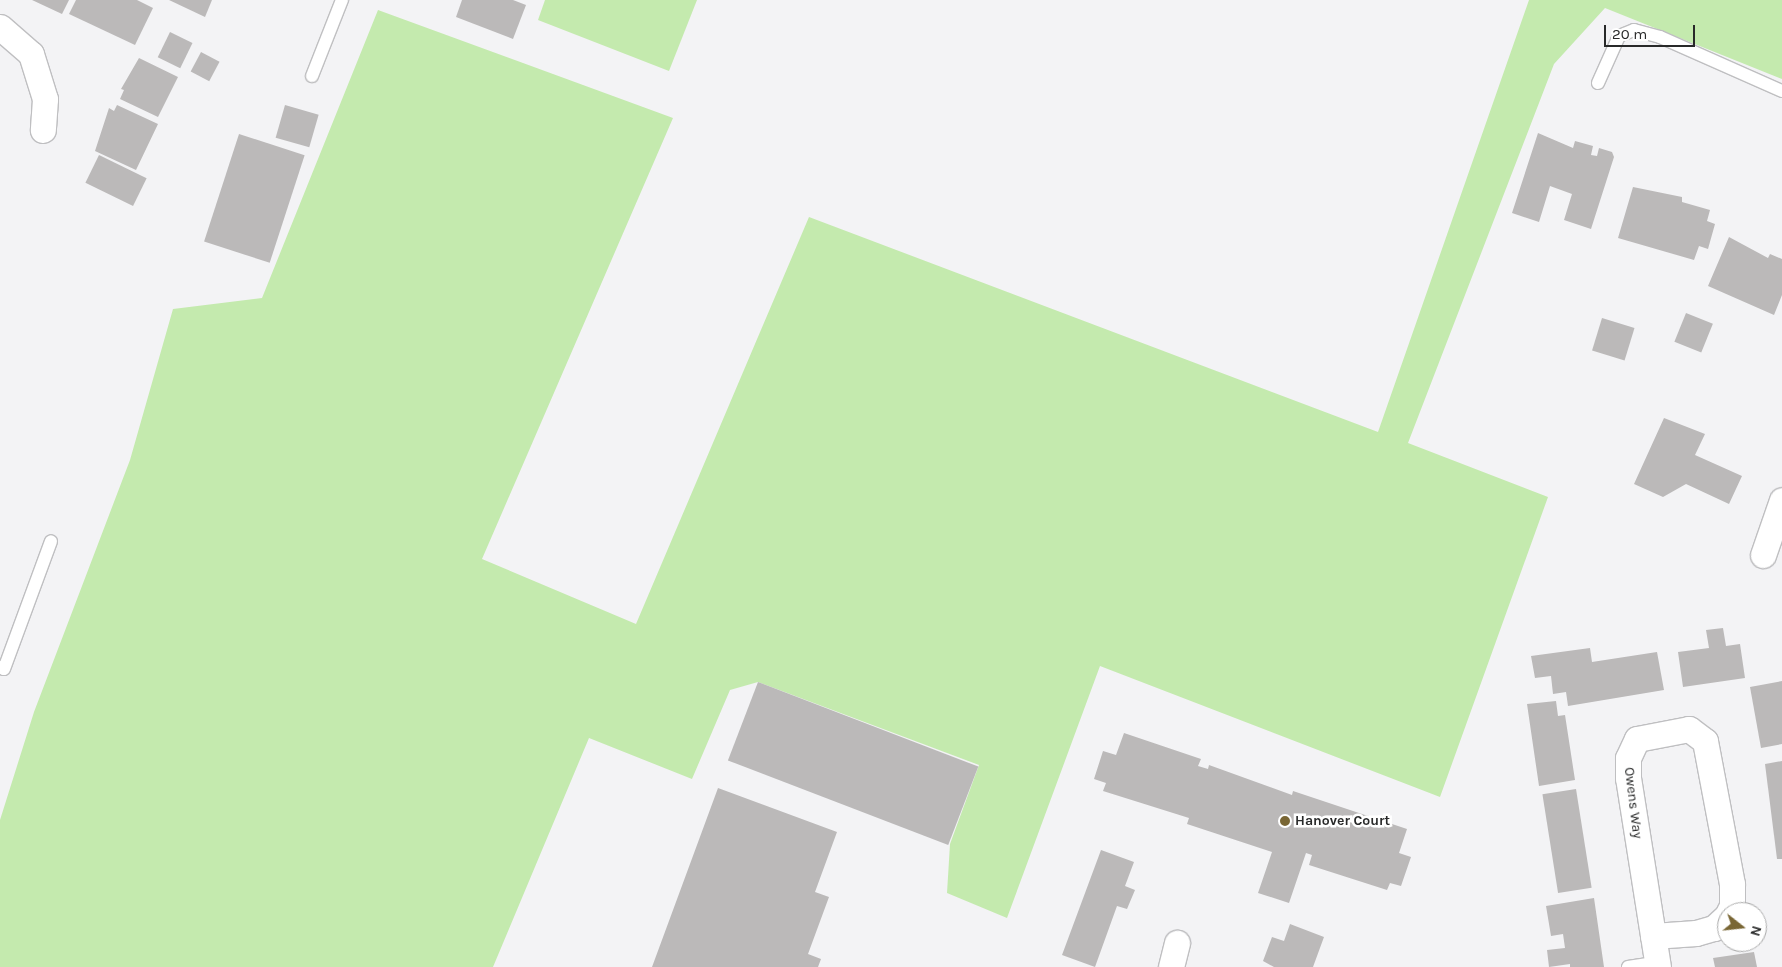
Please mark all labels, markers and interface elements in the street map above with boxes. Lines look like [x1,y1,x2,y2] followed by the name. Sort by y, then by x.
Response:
[1607,15,1698,47] scale bar
[1612,25,1647,43] text: 20 m
[1620,766,1646,840] street label: Owens Way
[1295,813,1390,829] place label: Hanover Court
[1279,815,1291,827] marker: Hanover Court
[1717,902,1767,952] north arrow
[1746,924,1765,938] text: N

